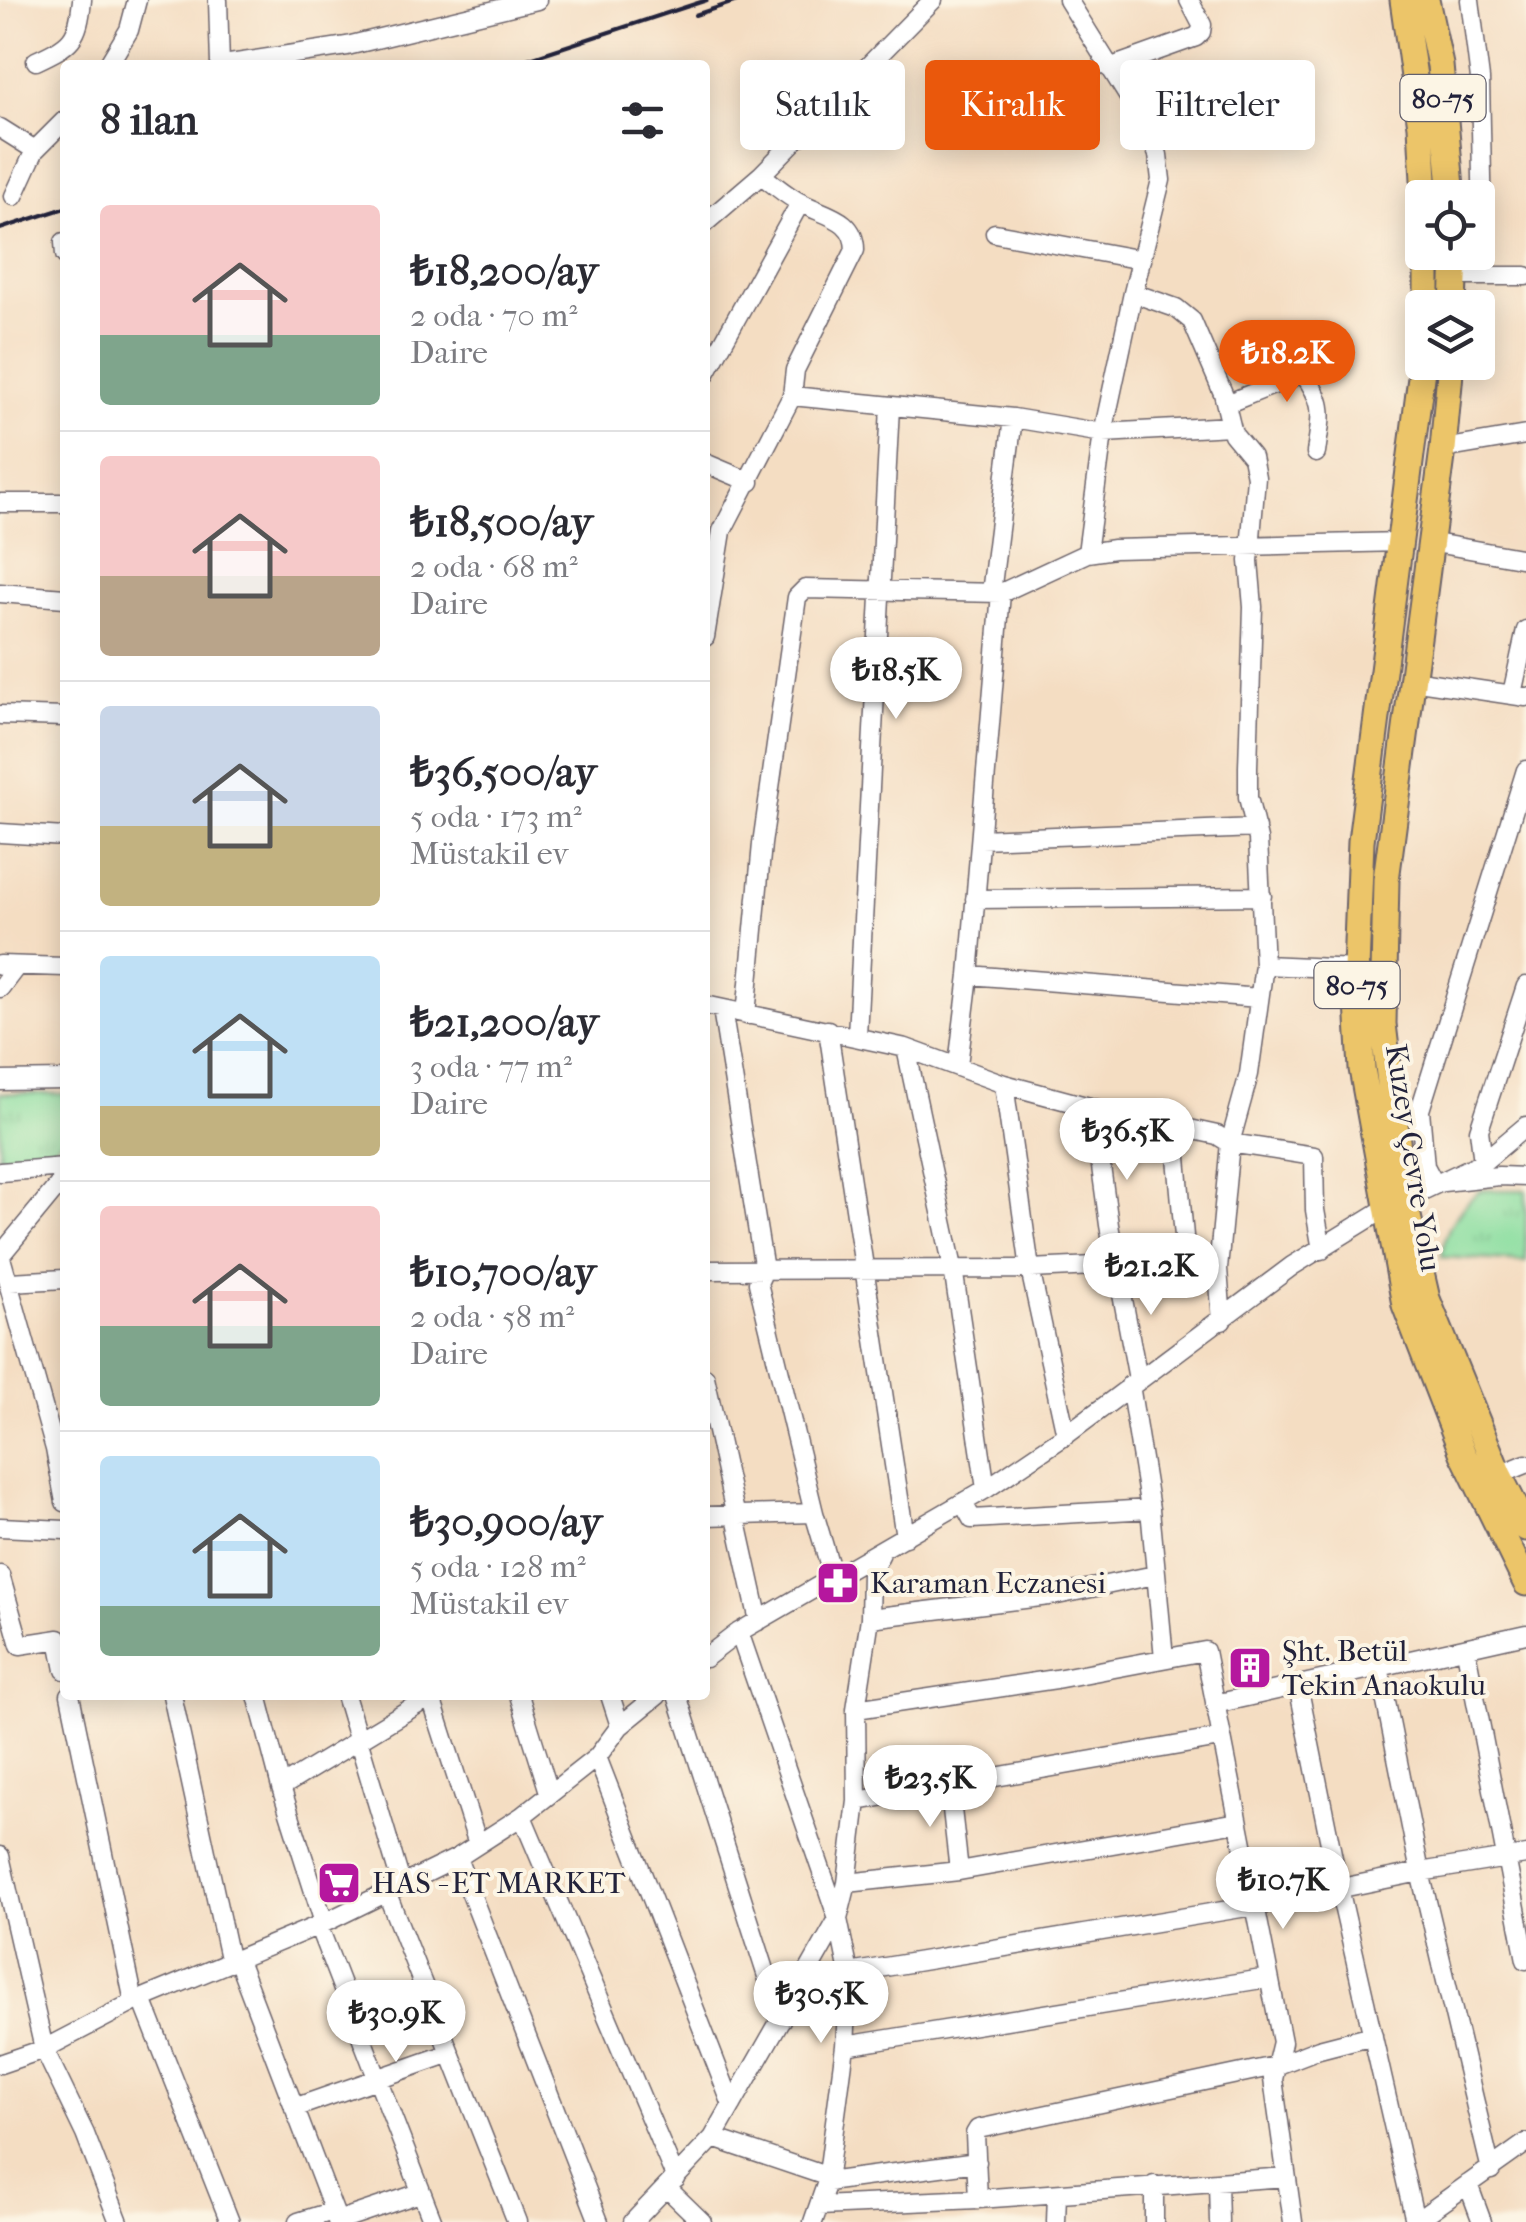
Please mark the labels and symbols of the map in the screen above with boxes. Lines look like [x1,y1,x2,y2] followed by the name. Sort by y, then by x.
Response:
[1400,75,1486,121] road number: 80-75
[1206,320,1368,405] pin: ₺18.2K
[815,637,977,722] pin: ₺18.5K
[1314,962,1400,1008] road number: 80-75
[1378,1042,1448,1274] street label: Kuzey Çevre Yolu
[1046,1098,1208,1183] pin: ₺36.5K
[1070,1233,1232,1318] pin: ₺21.2K
[815,1560,861,1606] pharmacy icon: Karaman Eczanesi
[870,1566,1106,1601] place label: Karaman Eczanesi
[1282,1634,1486,1703] place label: Şht. Betül Tekin Anaokulu
[1227,1645,1273,1691] building icon: Şht. Betül Tekin Anaokulu
[849,1745,1011,1830] pin: ₺23.5K
[1202,1847,1364,1932] pin: ₺10.7K
[316,1860,362,1906] supermarket icon: HAS - ET MARKET
[372,1866,626,1901] place label: HAS - ET MARKET
[740,1961,902,2046] pin: ₺30.5K
[315,1980,477,2065] pin: ₺30.9K

